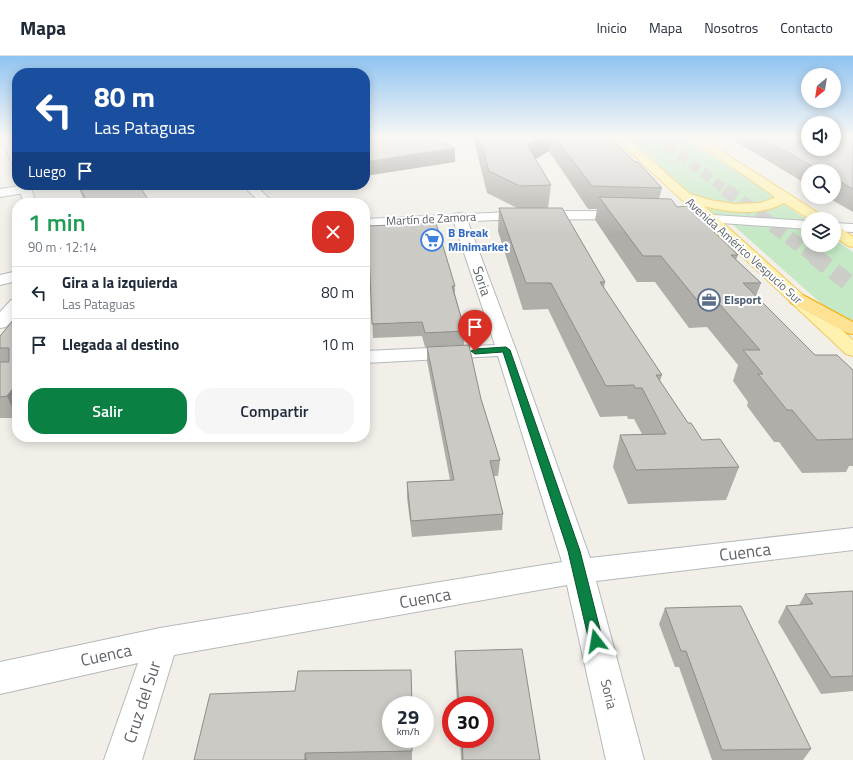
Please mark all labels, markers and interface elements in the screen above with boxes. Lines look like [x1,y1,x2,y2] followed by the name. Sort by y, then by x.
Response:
[20,13,66,42] text: Mapa
[596,17,627,38] text: Inicio
[649,17,682,38] text: Mapa
[704,17,758,38] text: Nosotros
[780,17,833,38] text: Contacto
[801,68,841,108] north arrow
[801,68,841,252] map controls
[94,75,155,118] text: 80 m
[28,84,80,136] icon: left
[94,114,195,141] text: Las Pataguas
[801,116,841,156] button: sound
[28,160,66,183] text: Luego
[74,160,96,182] icon: arrive
[801,164,841,204] button: search
[682,193,807,308] street label: Avenida Américo Vespucio Sur
[28,204,86,240] text: 1 min
[385,207,477,230] street label: Martín de Zamora
[312,211,354,253] button: close
[801,212,841,252] button: layers
[448,223,509,256] place label: B Break Minimarket
[419,227,445,253] supermarket icon: B Break Minimarket
[28,237,97,257] text: 90 m · 12:14
[468,263,497,298] street label: Soria
[62,271,178,294] text: Gira a la izquierda
[321,281,354,304] text: 80 m
[28,282,50,304] icon: left
[696,287,722,313] office icon: Elsport
[724,290,762,309] place label: Elsport
[62,294,135,314] text: Las Pataguas
[458,310,492,351] pin
[464,316,486,338] icon: arrive
[62,333,179,356] text: Llegada al destino
[321,333,354,356] text: 10 m
[28,334,50,356] icon: arrive
[28,388,187,434] button: Salir
[195,388,354,434] button: Compartir
[718,536,773,568] street label: Cuenca
[397,581,453,615] street label: Cuenca
[575,620,617,662] position arrow
[78,637,134,673] street label: Cuenca
[117,657,168,746] street label: Cruz del Sur
[596,677,623,711] street label: Soria
[442,696,494,748] speed limit sign: 30
[397,701,419,732] text: 29
[397,724,419,739] text: km/h

